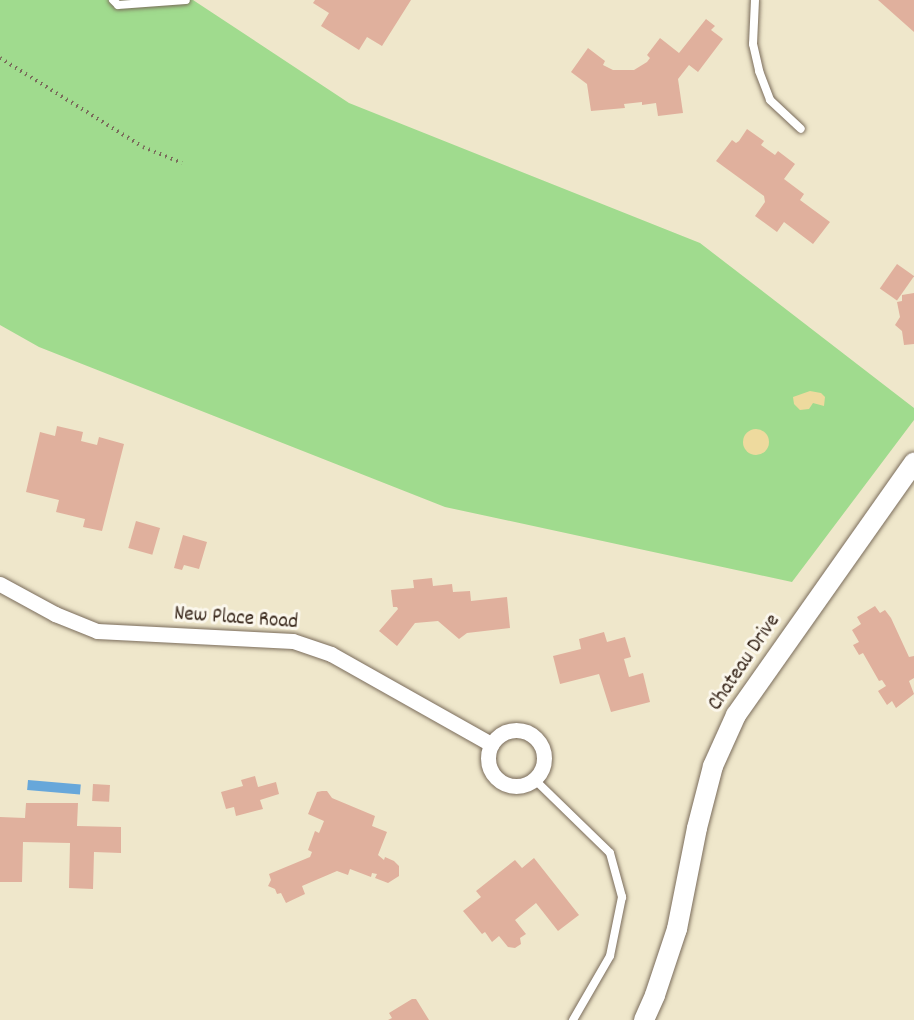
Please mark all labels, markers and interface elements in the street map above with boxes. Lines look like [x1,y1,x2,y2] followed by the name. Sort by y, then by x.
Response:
[173,602,299,636] street label: New Place Road
[704,610,786,716] street label: Chateau Drive

